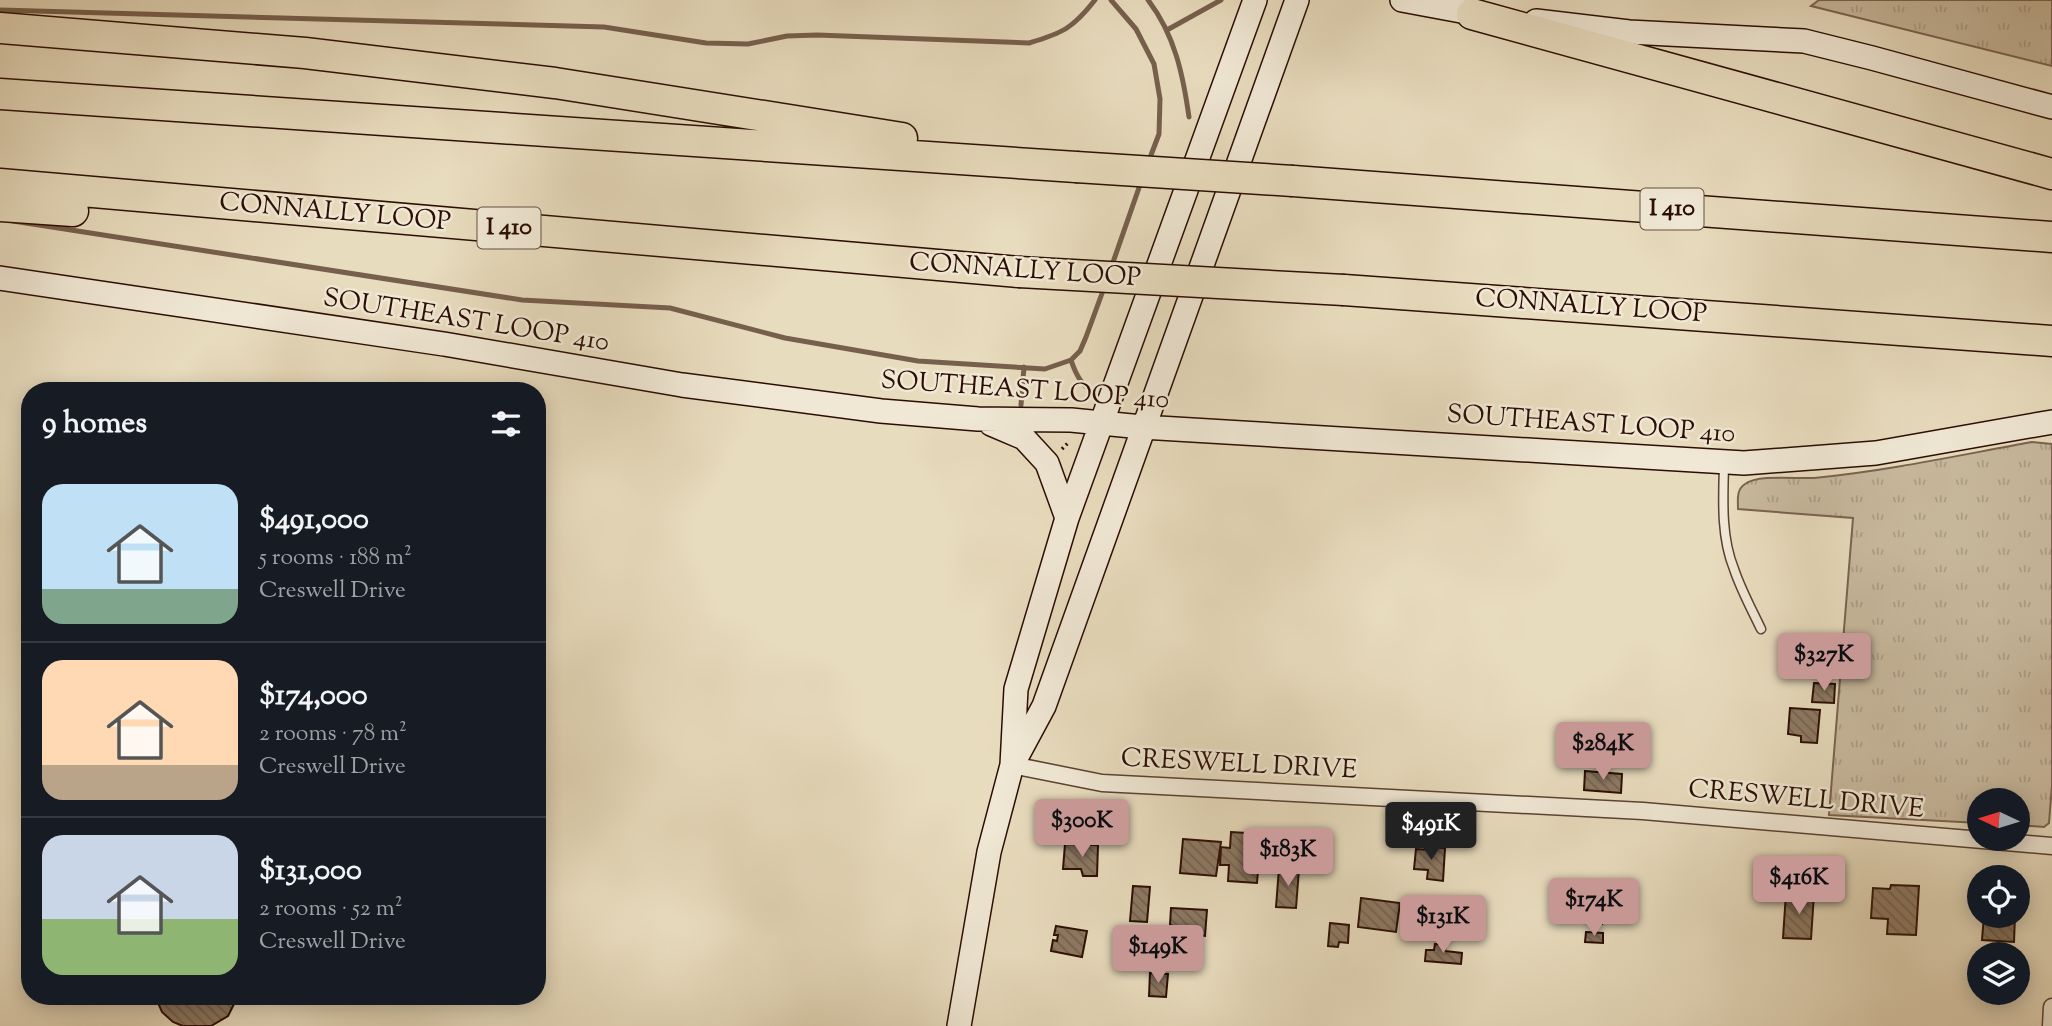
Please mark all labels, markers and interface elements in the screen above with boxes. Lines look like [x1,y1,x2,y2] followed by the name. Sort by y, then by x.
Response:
[218,184,452,242] street label: CONNALLY LOOP
[1640,188,1704,230] road number: I 410
[477,208,540,248] road number: I 410
[908,244,1142,298] street label: CONNALLY LOOP
[320,280,612,362] street label: SOUTHEAST LOOP 410
[1474,280,1708,334] street label: CONNALLY LOOP
[879,362,1171,420] street label: SOUTHEAST LOOP 410
[1445,396,1737,454] street label: SOUTHEAST LOOP 410
[42,403,147,446] text: 9 homes
[487,405,525,443] icon: filters
[259,499,369,542] text: $491,000
[98,512,182,596] icon: home
[259,542,412,575] text: 5 rooms · 188 m²
[259,575,406,608] text: Creswell Drive
[1775,634,1873,693] pin: $327K
[1794,639,1854,672] text: $327K
[259,675,368,718] text: $174,000
[98,688,182,772] icon: home
[259,718,407,751] text: 2 rooms · 78 m²
[1554,722,1652,782] pin: $284K
[1572,728,1634,761] text: $284K
[1120,740,1358,790] street label: CRESWELL DRIVE
[259,751,406,784] text: Creswell Drive
[1687,771,1926,829] street label: CRESWELL DRIVE
[1967,788,2030,850] north arrow
[1967,788,2030,1005] map controls
[1033,800,1131,859] pin: $300K
[1382,802,1480,862] pin: $491K
[1051,805,1113,838] text: $300K
[1401,808,1461,841] text: $491K
[1239,828,1337,888] pin: $183K
[1259,834,1317,867] text: $183K
[259,850,362,893] text: $131,000
[1750,856,1848,916] pin: $416K
[1769,862,1829,895] text: $416K
[98,863,182,947] icon: home
[1967,865,2030,928] button: locate
[1545,878,1643,938] pin: $174K
[1565,884,1623,917] text: $174K
[259,893,402,926] text: 2 rooms · 52 m²
[1394,895,1492,955] pin: $131K
[1416,901,1470,934] text: $131K
[259,926,406,959] text: Creswell Drive
[1109,926,1207,985] pin: $149K
[1128,931,1188,964] text: $149K
[1967,942,2030,1005] button: layers

